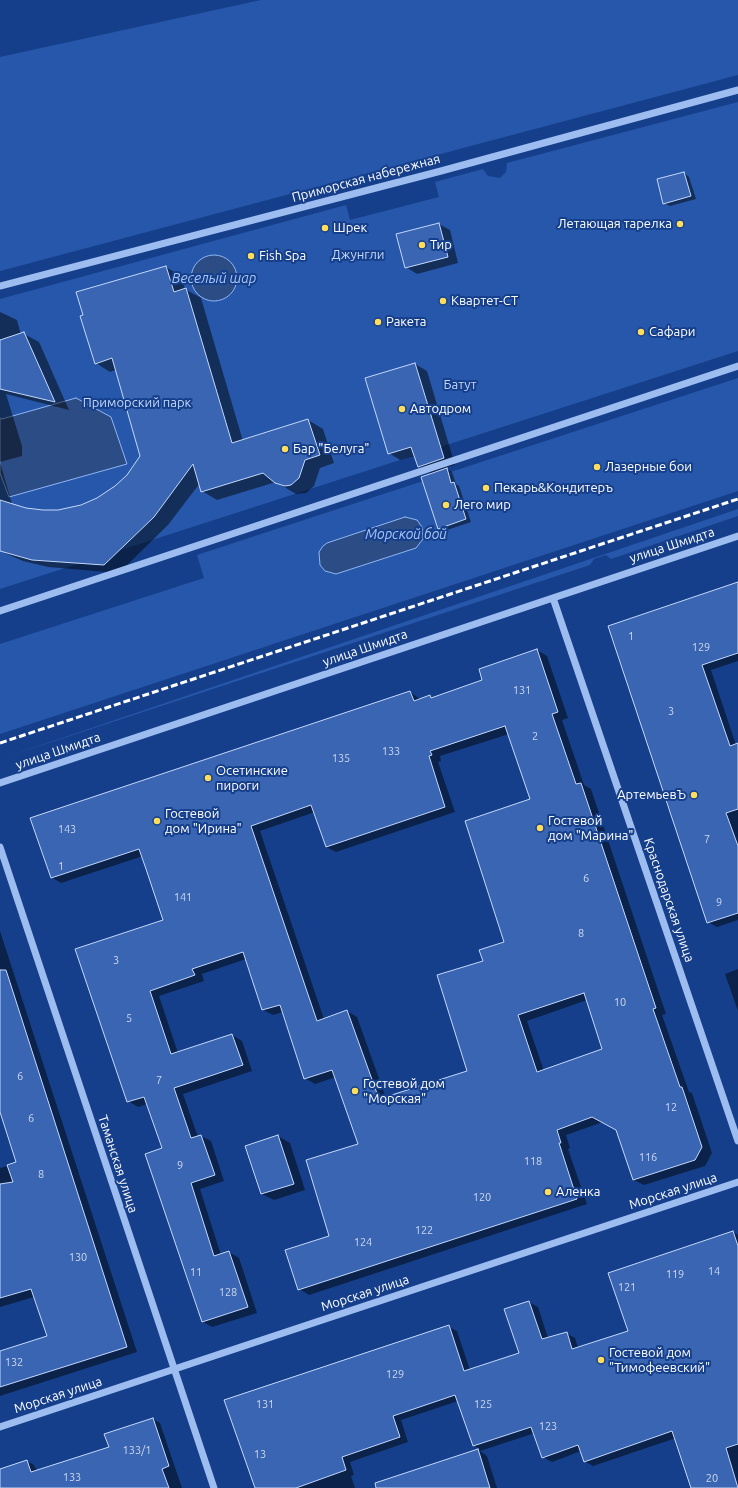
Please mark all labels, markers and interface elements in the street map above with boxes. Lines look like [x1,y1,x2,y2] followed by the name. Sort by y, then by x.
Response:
[290,151,442,205] street label: Приморская набережная
[558,216,672,232] place label: Летающая тарелка
[675,219,685,229] marker: Летающая тарелка
[333,220,367,236] place label: Шрек
[320,223,330,233] marker: Шрек
[430,237,452,253] place label: Тир
[417,240,427,250] marker: Тир
[331,247,385,263] park label: Джунгли
[259,248,306,264] place label: Fish Spa
[246,251,256,261] marker: Fish Spa
[172,270,256,286] water label: Веселый шар
[451,293,518,309] place label: Квартет-СТ
[438,296,448,306] marker: Квартет-СТ
[386,314,426,330] place label: Ракета
[373,317,383,327] marker: Ракета
[649,324,696,340] place label: Сафари
[636,327,646,337] marker: Сафари
[443,377,477,393] park label: Батут
[83,395,191,411] park label: Приморский парк
[410,401,471,417] place label: Автодром
[397,404,407,414] marker: Автодром
[293,441,369,457] place label: Бар "Белуга"
[280,444,290,454] marker: Бар "Белуга"
[605,459,692,475] place label: Лазерные бои
[592,462,602,472] marker: Лазерные бои
[494,480,613,496] place label: Пекарь&Кондитеръ
[481,483,491,493] marker: Пекарь&Кондитеръ
[454,497,511,513] place label: Лего мир
[441,500,451,510] marker: Лего мир
[628,524,716,566] street label: улица Шмидта
[365,526,447,542] water label: Морской бой
[321,626,409,670] street label: улица Шмидта
[628,629,634,643] house number: 1
[692,640,710,654] house number: 129
[513,683,531,697] house number: 131
[668,704,674,718] house number: 3
[14,729,102,773] street label: улица Шмидта
[532,729,538,743] house number: 2
[382,744,400,758] house number: 133
[332,751,350,765] house number: 135
[216,763,288,794] place label: Осетинские пироги
[203,773,213,783] marker: Осетинские пироги
[617,787,686,803] place label: АртемьевЪ
[689,790,699,800] marker: АртемьевЪ
[165,806,242,837] place label: Гостевой дом "Ирина"
[548,813,633,844] place label: Гостевой дом "Марина"
[152,816,162,826] marker: Гостевой дом "Ирина"
[58,822,76,836] house number: 143
[535,823,545,833] marker: Гостевой дом "Марина"
[704,832,710,846] house number: 7
[640,836,698,964] street label: Краснодарская улица
[58,859,64,873] house number: 1
[583,871,589,885] house number: 6
[174,890,192,904] house number: 141
[716,895,722,909] house number: 9
[578,926,584,940] house number: 8
[113,953,119,967] house number: 3
[614,995,626,1009] house number: 10
[126,1011,132,1025] house number: 5
[17,1069,23,1083] house number: 6
[156,1073,162,1087] house number: 7
[363,1076,445,1107] place label: Гостевой дом "Морская"
[350,1086,360,1096] marker: Гостевой дом "Морская"
[665,1100,677,1114] house number: 12
[28,1111,34,1125] house number: 6
[95,1113,141,1215] street label: Таманская улица
[639,1150,657,1164] house number: 116
[524,1154,542,1168] house number: 118
[177,1158,183,1172] house number: 9
[38,1167,44,1181] house number: 8
[627,1169,719,1213] street label: Морская улица
[556,1184,600,1200] place label: Аленка
[543,1187,553,1197] marker: Аленка
[473,1190,491,1204] house number: 120
[415,1223,433,1237] house number: 122
[354,1235,372,1249] house number: 124
[69,1250,87,1264] house number: 130
[708,1264,720,1278] house number: 14
[190,1265,202,1279] house number: 11
[666,1267,684,1281] house number: 119
[319,1271,411,1315] street label: Морская улица
[618,1280,636,1294] house number: 121
[219,1285,237,1299] house number: 128
[609,1345,710,1376] place label: Гостевой дом "Тимофеевский"
[5,1355,23,1369] house number: 132
[596,1355,606,1365] marker: Гостевой дом "Тимофеевский"
[386,1367,404,1381] house number: 129
[12,1373,104,1417] street label: Морская улица
[256,1397,274,1411] house number: 131
[474,1397,492,1411] house number: 125
[539,1419,557,1433] house number: 123
[123,1443,151,1457] house number: 133/1
[254,1447,266,1461] house number: 13
[63,1470,81,1484] house number: 133
[706,1471,718,1485] house number: 20

